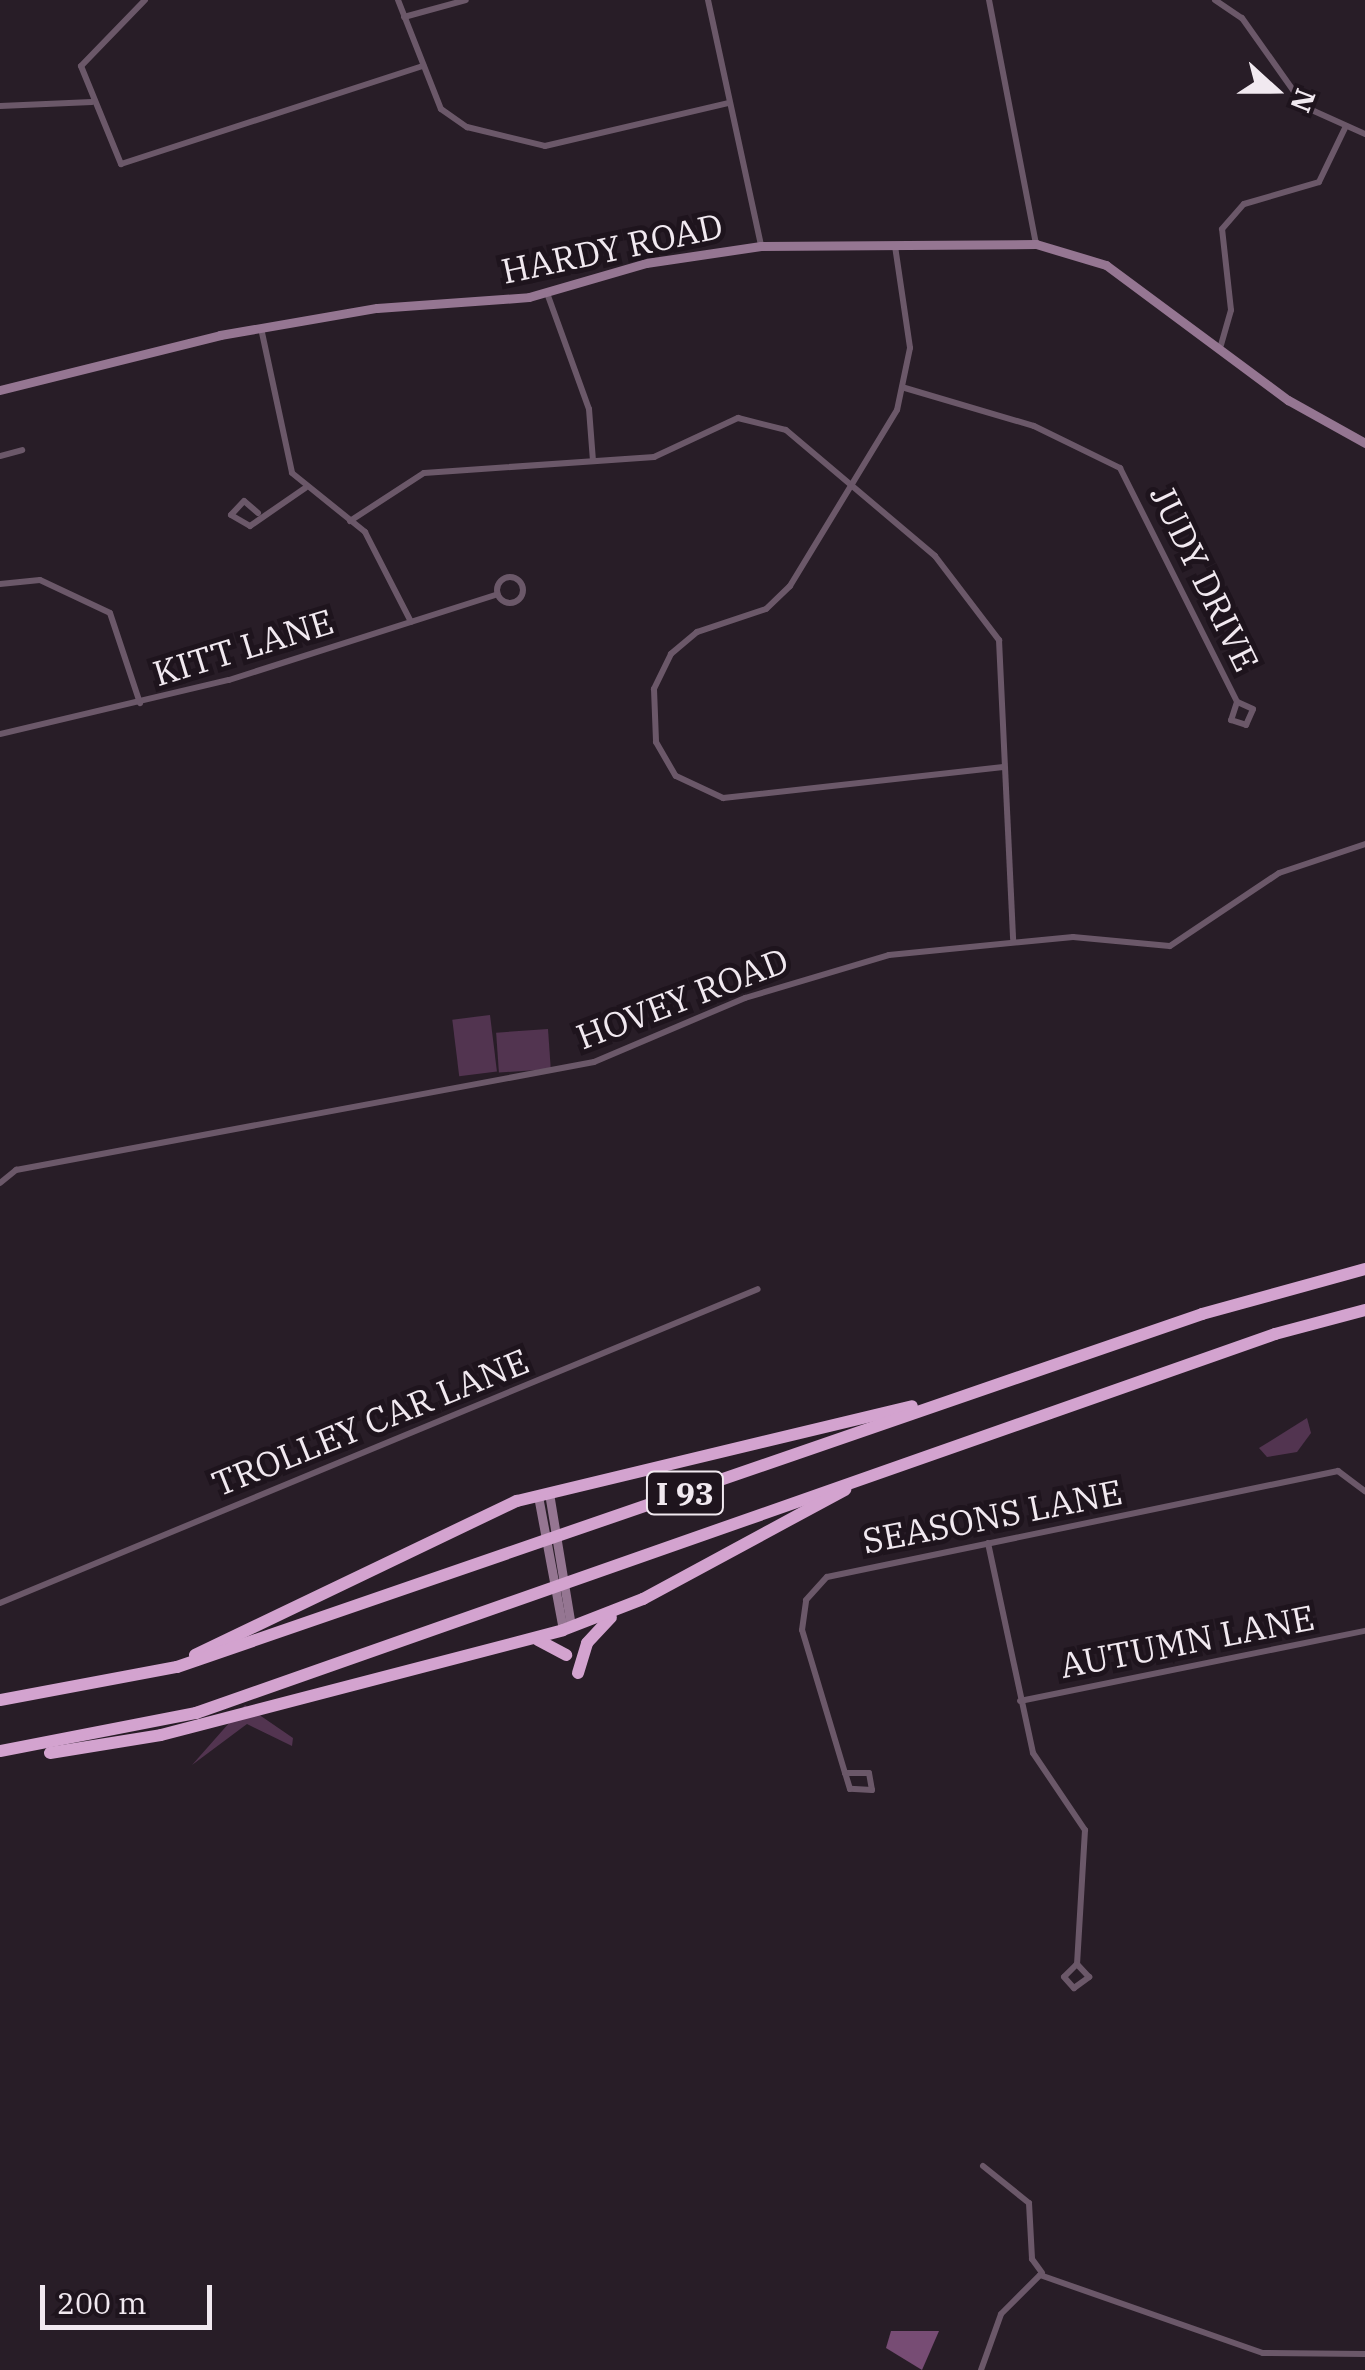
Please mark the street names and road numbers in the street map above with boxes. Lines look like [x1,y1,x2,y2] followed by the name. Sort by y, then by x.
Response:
[498,204,726,292] street label: HARDY ROAD
[1142,478,1268,678] street label: JUDY DRIVE
[148,600,338,694] street label: KITT LANE
[570,938,794,1058] street label: HOVEY ROAD
[206,1339,534,1505] street label: TROLLEY CAR LANE
[645,1466,725,1520] road number: I 93
[859,1470,1125,1562] street label: SEASONS LANE
[1056,1596,1318,1686] street label: AUTUMN LANE

